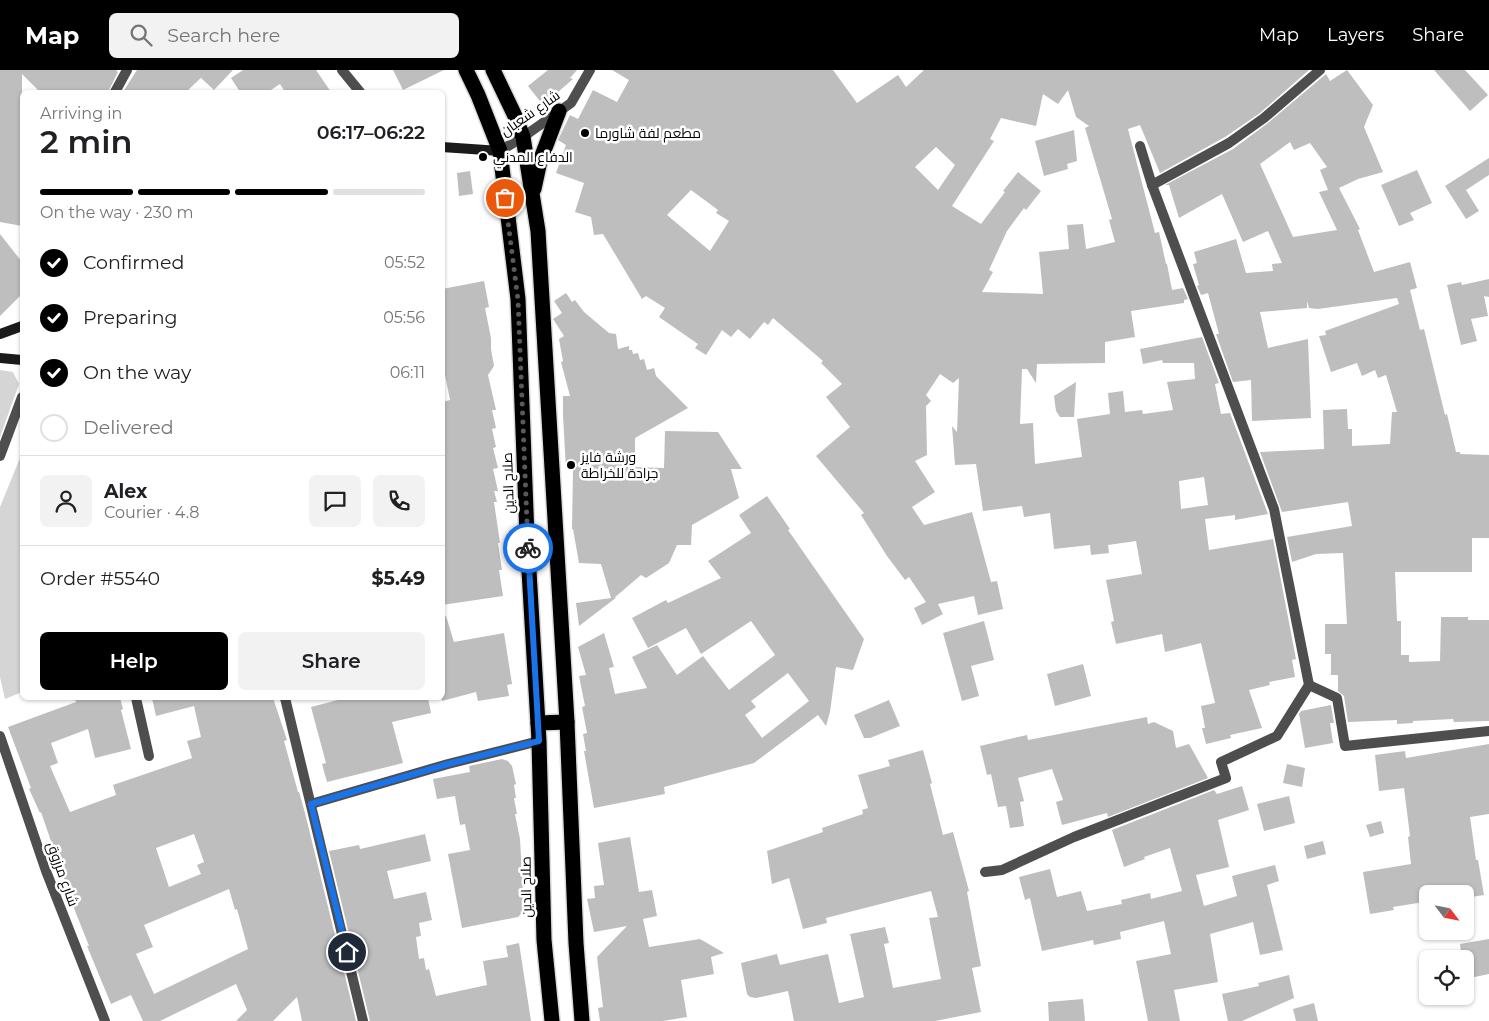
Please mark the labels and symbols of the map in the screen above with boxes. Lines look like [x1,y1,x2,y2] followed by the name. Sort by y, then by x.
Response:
[497,86,563,140] street label: شارع شعبان
[595,124,701,143] place label: مطعم لفة شاورما
[579,127,591,139] marker: مطعم لفة شاورما
[493,148,573,169] place label: الدفاع المدني
[477,151,489,163] marker: الدفاع المدني
[484,177,526,219] pin
[580,448,658,482] place label: ورشة فايز جرادة للخراطة
[498,452,518,514] street label: صلاح الدين
[565,459,577,471] marker: ورشة فايز جرادة للخراطة
[503,523,553,573] courier
[43,839,83,909] street label: شارع مرزوق
[516,856,536,918] street label: صلاح الدين
[1419,885,1474,940] north arrow
[326,931,368,973] pin

